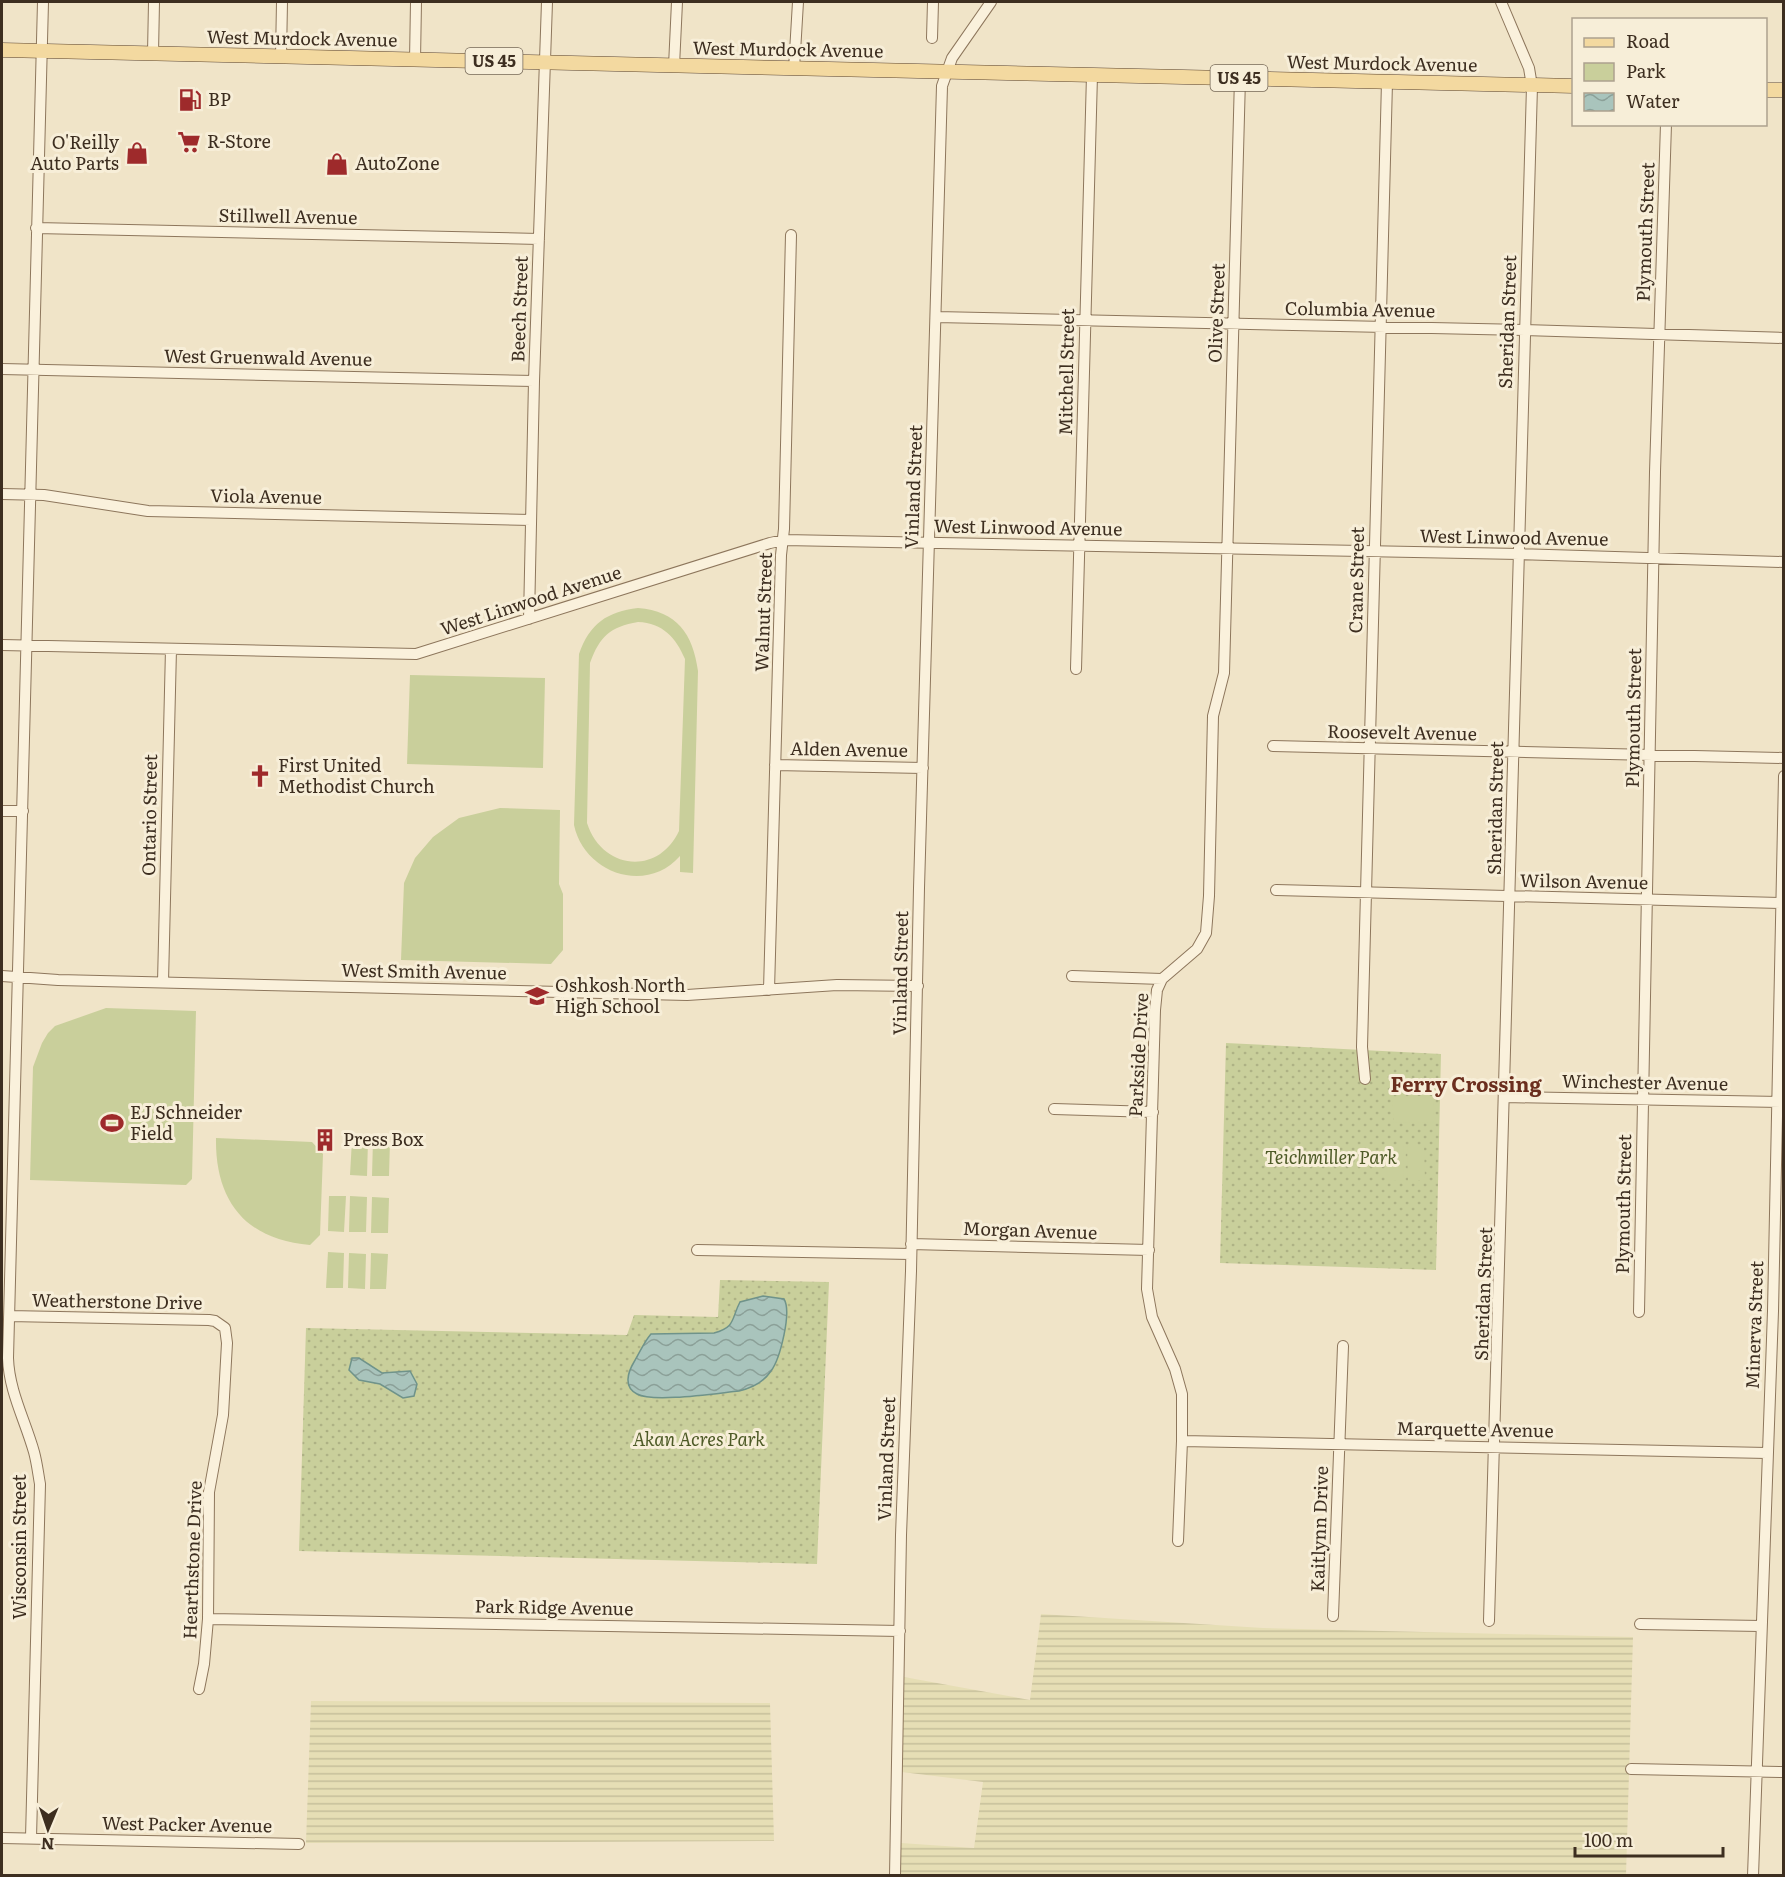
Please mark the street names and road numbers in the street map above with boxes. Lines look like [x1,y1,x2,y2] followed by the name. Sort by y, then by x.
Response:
[206,22,398,53] street label: West Murdock Avenue
[692,33,884,64] street label: West Murdock Avenue
[1286,47,1478,78] street label: West Murdock Avenue
[466,48,522,74] road number: US 45
[1210,65,1268,91] road number: US 45
[1629,161,1660,302] street label: Plymouth Street
[218,201,358,230] street label: Stillwell Avenue
[1491,254,1522,389] street label: Sheridan Street
[503,255,534,363] street label: Beech Street
[1200,262,1231,363] street label: Olive Street
[1285,294,1435,323] street label: Columbia Avenue
[1051,307,1080,436] street label: Mitchell Street
[164,341,372,372] street label: West Gruenwald Avenue
[897,424,928,550] street label: Vinland Street
[210,481,322,510] street label: Viola Avenue
[933,511,1123,542] street label: West Linwood Avenue
[1419,521,1609,552] street label: West Linwood Avenue
[1341,526,1370,634] street label: Crane Street
[747,551,778,672] street label: Walnut Street
[437,558,624,642] street label: West Linwood Avenue
[1618,647,1647,788] street label: Plymouth Street
[1327,717,1477,746] street label: Roosevelt Avenue
[790,734,908,763] street label: Alden Avenue
[1480,740,1509,875] street label: Sheridan Street
[134,753,163,876] street label: Ontario Street
[1520,866,1649,895] street label: Wilson Avenue
[885,910,914,1035] street label: Vinland Street
[341,956,507,985] street label: West Smith Avenue
[1121,992,1154,1118] street label: Parkside Drive
[1562,1067,1728,1096] street label: Winchester Avenue
[1608,1133,1637,1274] street label: Plymouth Street
[962,1214,1098,1245] street label: Morgan Avenue
[1467,1226,1498,1361] street label: Sheridan Street
[1738,1260,1769,1390] street label: Minerva Street
[31,1286,203,1315] street label: Weatherstone Drive
[870,1396,901,1522] street label: Vinland Street
[1396,1414,1554,1443] street label: Marquette Avenue
[1303,1465,1334,1592] street label: Kaitlynn Drive
[5,1473,32,1620] street label: Wisconsin Street
[175,1480,208,1640] street label: Hearthstone Drive
[474,1592,634,1621] street label: Park Ridge Avenue
[102,1809,272,1838] street label: West Packer Avenue

